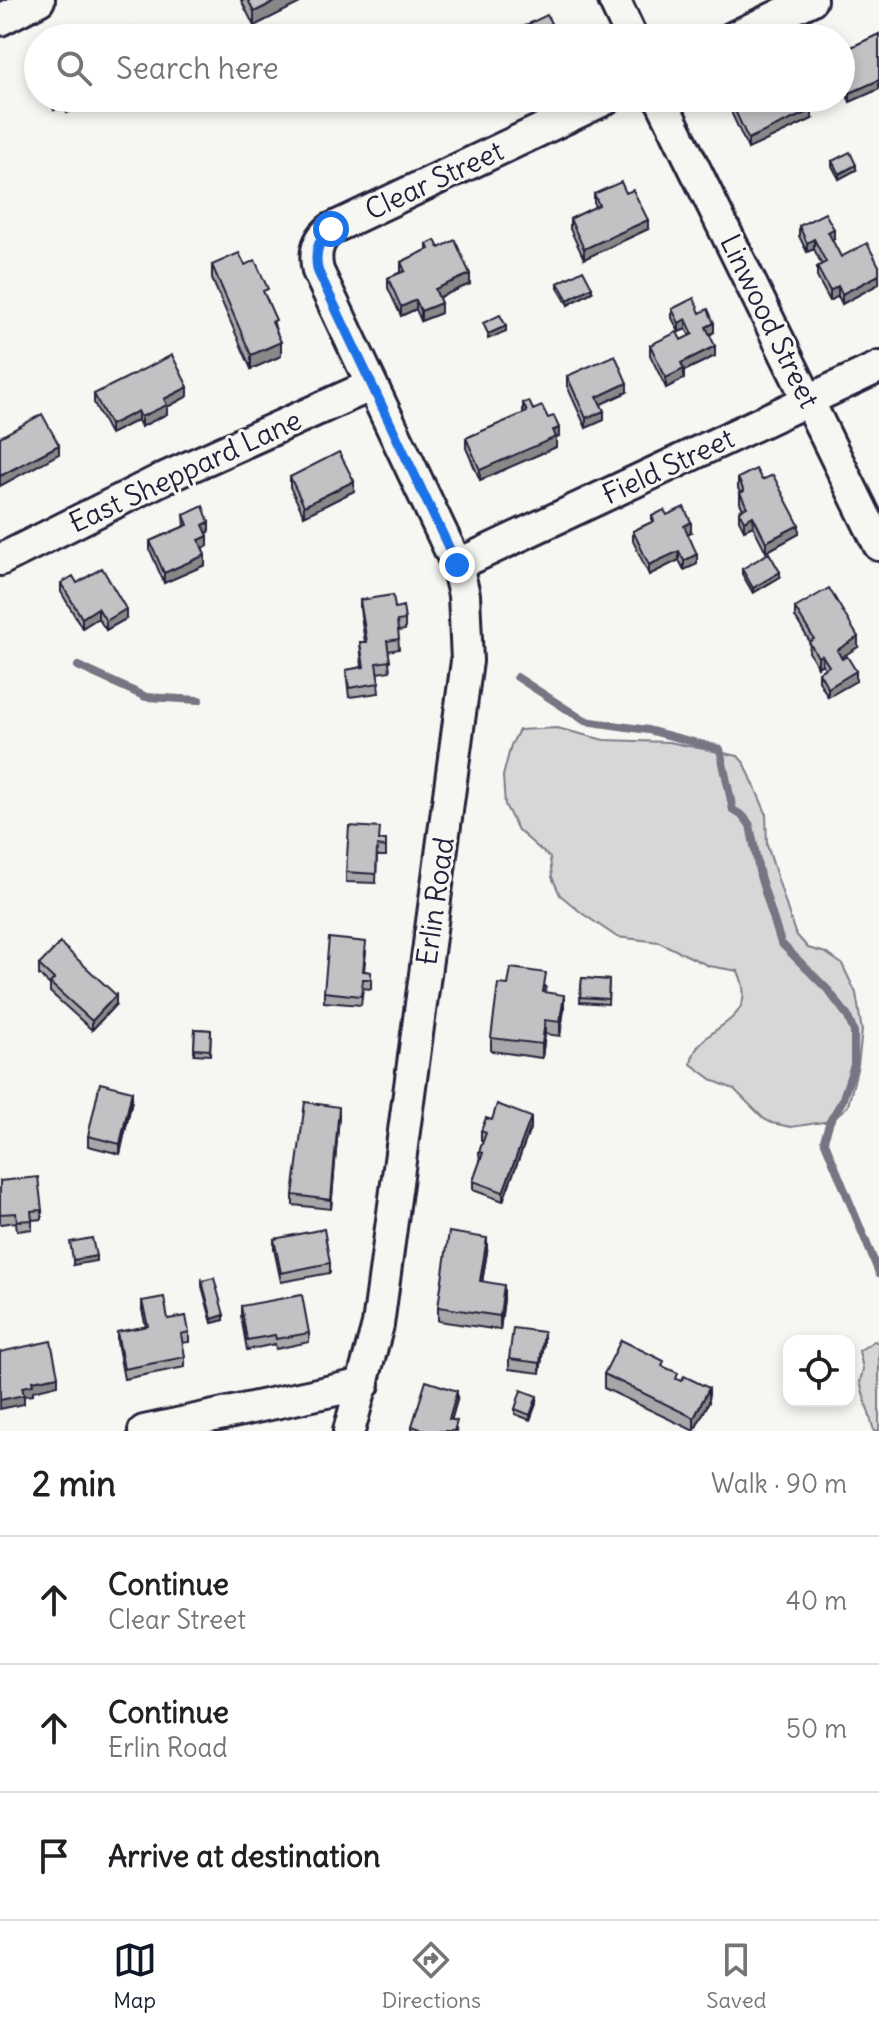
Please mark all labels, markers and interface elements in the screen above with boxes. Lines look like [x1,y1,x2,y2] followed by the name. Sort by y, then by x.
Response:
[24,24,855,112] search box
[52,46,96,90] icon: search
[116,49,279,87] text: Search here
[359,132,509,228] street label: Clear Street
[313,211,349,247] route start
[712,228,828,414] street label: Linwood Street
[63,401,307,541] street label: East Sheppard Lane
[596,420,740,512] street label: Field Street
[439,547,475,583] route end
[408,835,462,967] street label: Erlin Road
[783,1335,855,1407] map controls
[783,1335,855,1407] button: locate
[32,1462,116,1505] text: 2 min
[711,1467,847,1500] text: Walk · 90 m
[108,1565,229,1603] text: Continue
[32,1578,76,1622] icon: ahead
[786,1584,847,1617] text: 40 m
[108,1603,246,1636] text: Clear Street
[108,1693,229,1731] text: Continue
[32,1706,76,1750] icon: ahead
[786,1712,847,1745] text: 50 m
[108,1731,228,1764] text: Erlin Road
[32,1834,76,1878] icon: arrive
[108,1837,380,1875] text: Arrive at destination
[113,1938,157,2014] tab: Map
[382,1938,481,2014] tab: Directions
[706,1938,766,2014] tab: Saved

